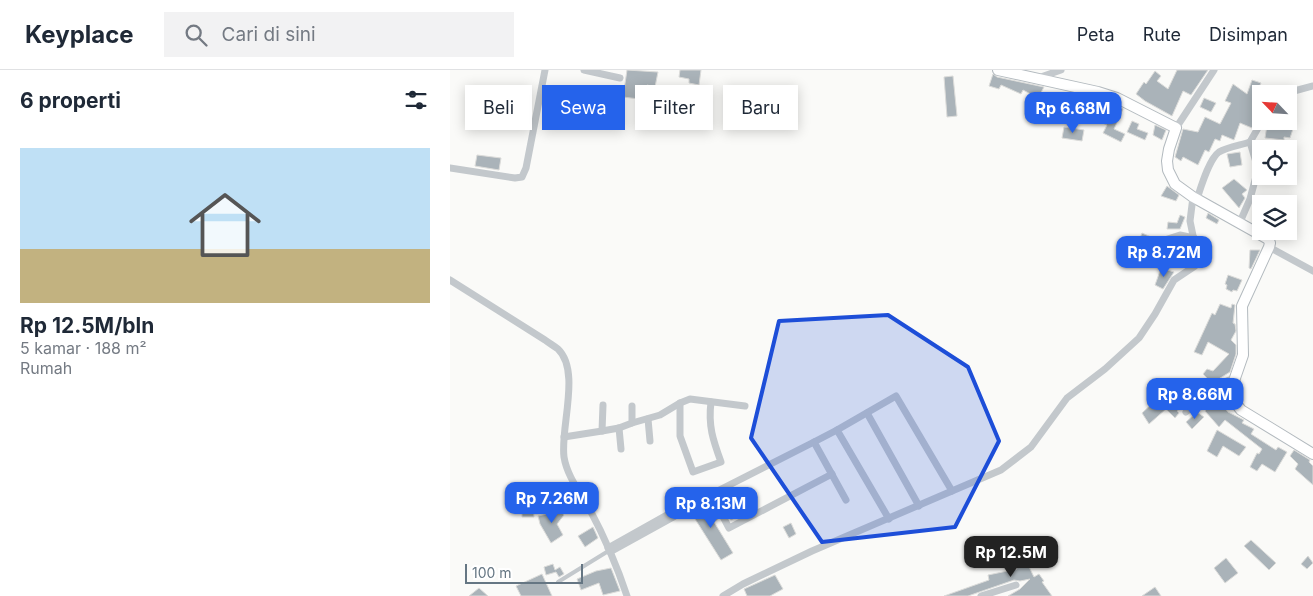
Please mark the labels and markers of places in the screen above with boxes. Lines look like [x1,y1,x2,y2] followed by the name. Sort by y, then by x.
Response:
[1021,92,1125,134] pin: Rp 6.68M
[1112,236,1216,278] pin: Rp 8.72M
[1143,378,1247,420] pin: Rp 8.66M
[500,482,604,524] pin: Rp 7.26M
[659,486,763,529] pin: Rp 8.13M
[959,536,1063,578] pin: Rp 12.5M

